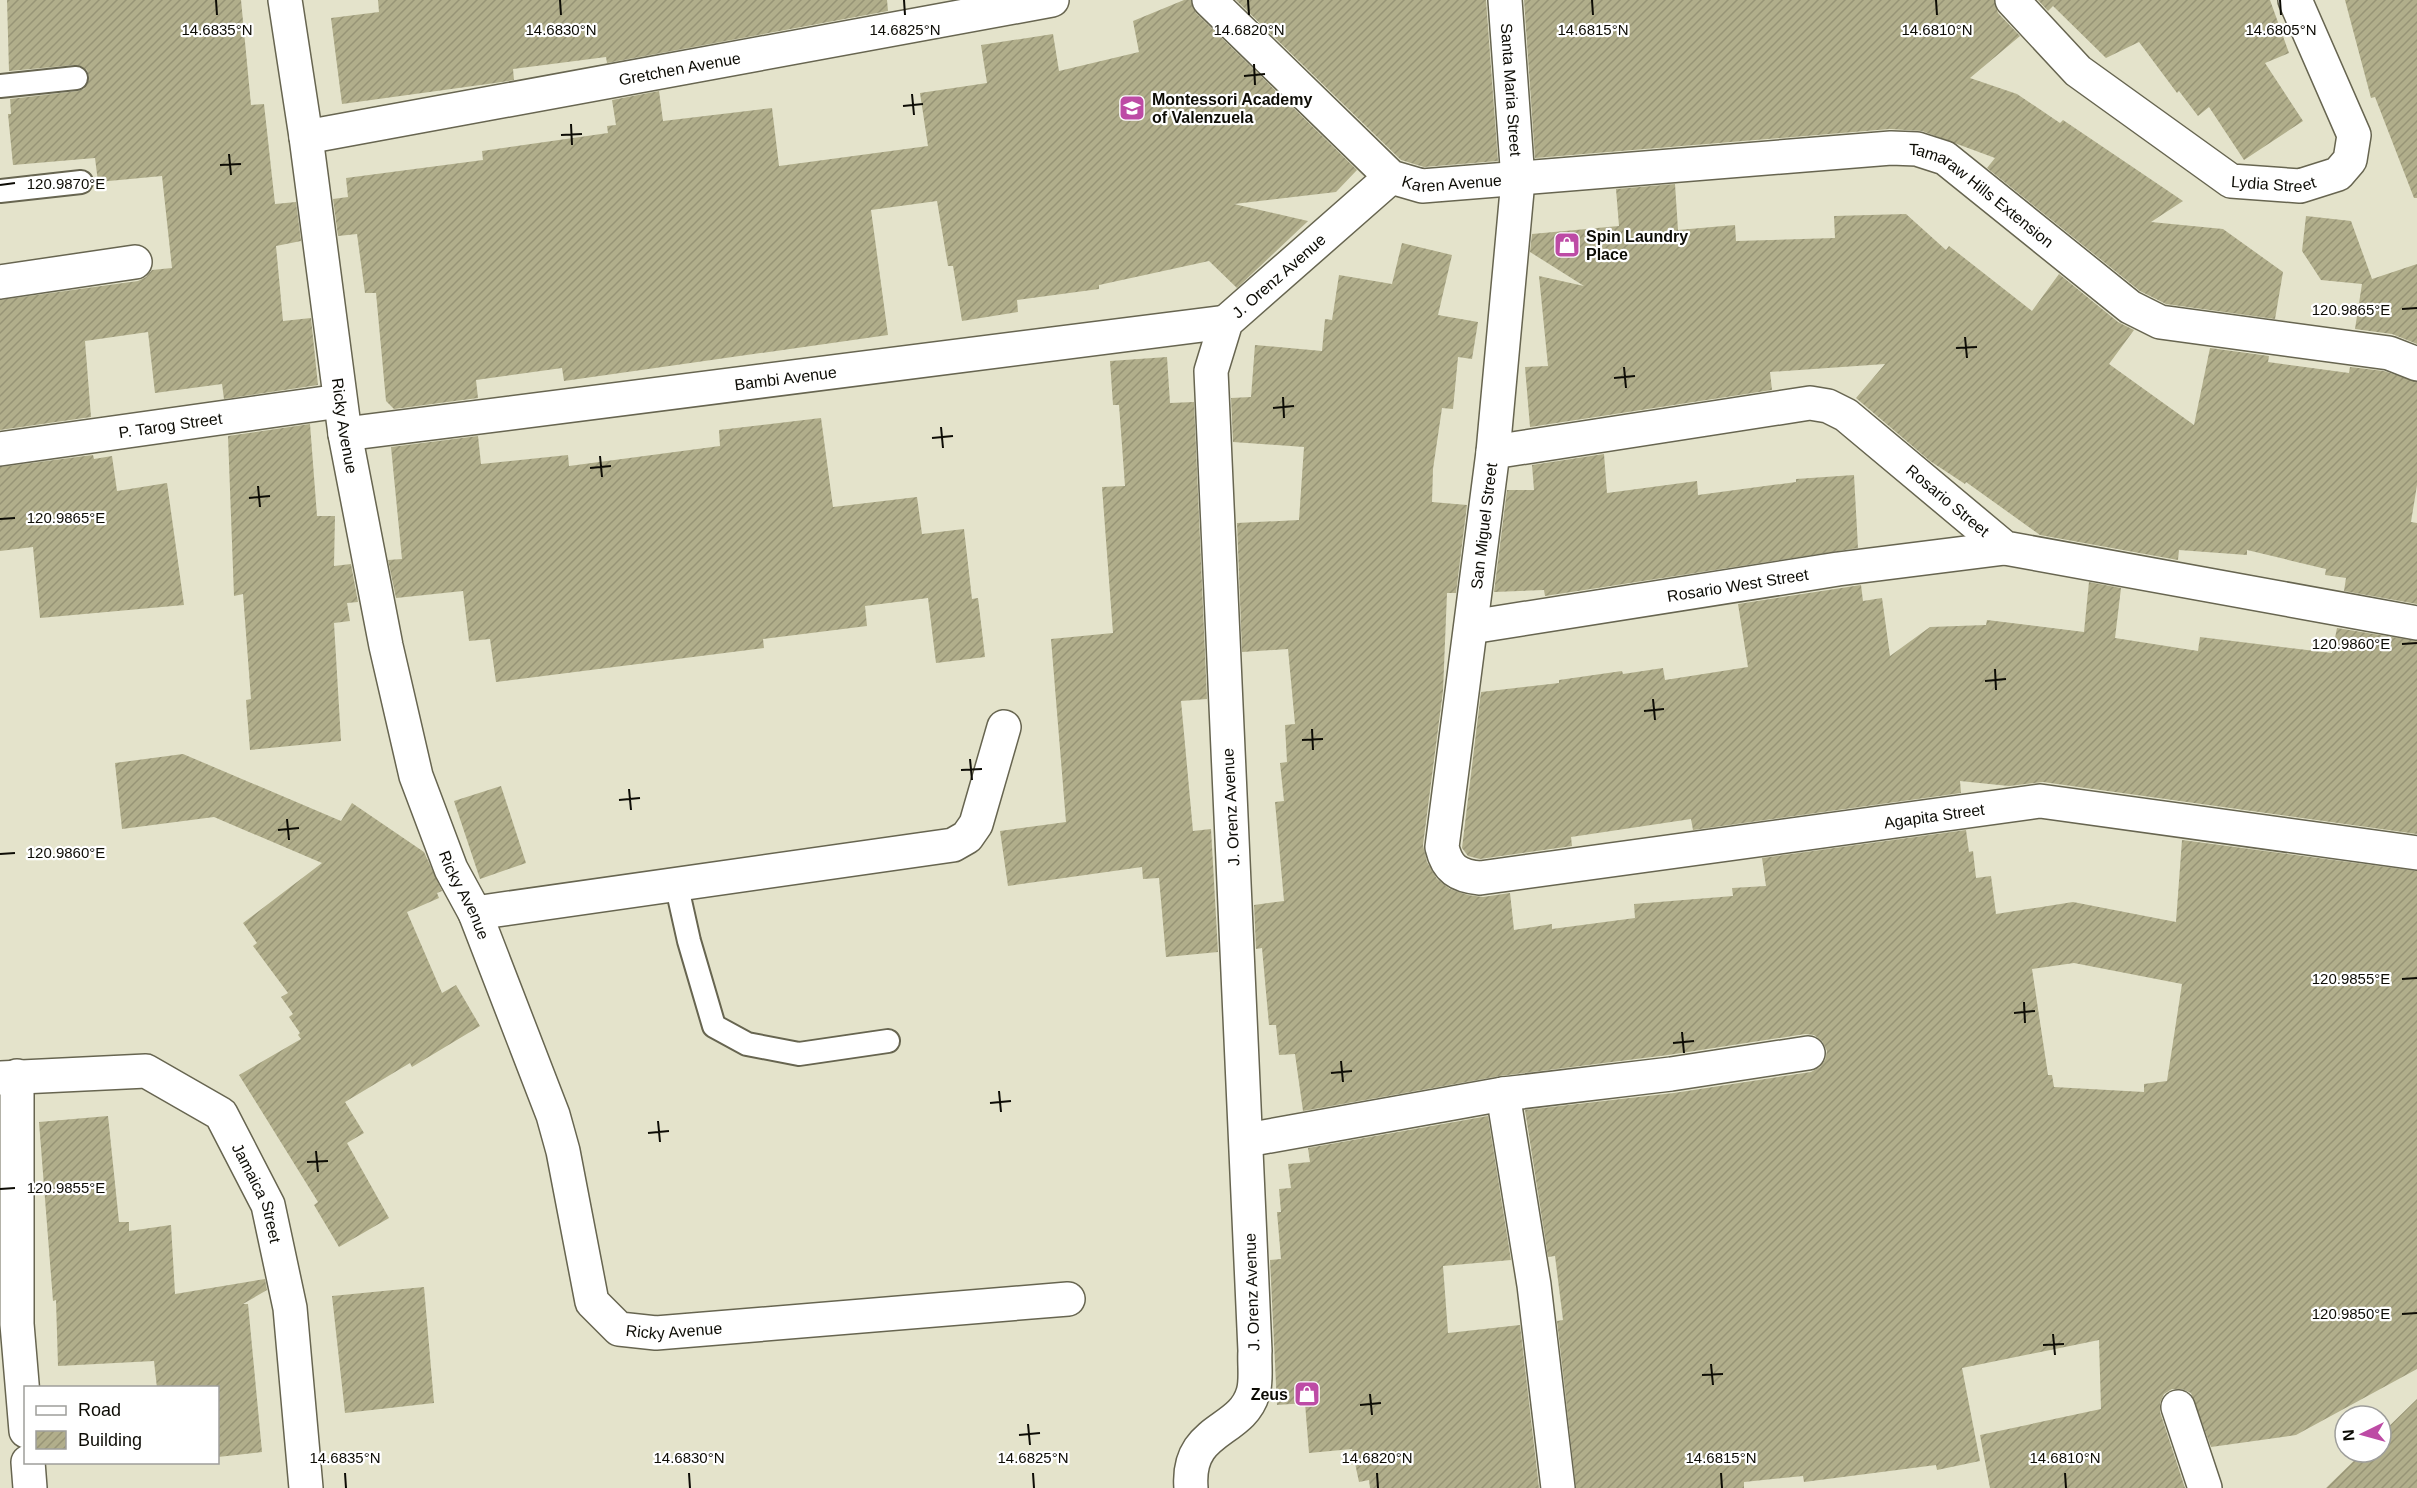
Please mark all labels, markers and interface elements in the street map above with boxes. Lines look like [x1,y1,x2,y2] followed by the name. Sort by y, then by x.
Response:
[181,21,253,38] text: 14.6835°N
[525,21,597,38] text: 14.6830°N
[869,21,941,38] text: 14.6825°N
[1213,21,1285,38] text: 14.6820°N
[1557,21,1629,38] text: 14.6815°N
[1901,21,1973,38] text: 14.6810°N
[2245,21,2317,38] text: 14.6805°N
[1498,23,1525,158] street label: Santa Maria Street
[618,49,742,88] street label: Gretchen Avenue
[1152,91,1312,126] place label: Montessori Academy of Valenzuela
[1117,93,1147,123] school or university icon: Montessori Academy of Valenzuela
[1909,140,2057,251] street label: Tamaraw Hills Extension
[1400,171,1503,195] street label: Karen Avenue
[2231,173,2318,195] street label: Lydia Street
[27,175,105,192] text: 120.9870°E
[1586,228,1688,263] place label: Spin Laundry Place
[1229,230,1329,321] street label: J. Orenz Avenue
[1552,230,1582,260] shop icon: Spin Laundry Place
[2312,301,2390,318] text: 120.9865°E
[733,363,838,393] street label: Bambi Avenue
[329,377,361,475] street label: Ricky Avenue
[117,409,224,441] street label: P. Tarog Street
[1468,461,1500,590] street label: San Miguel Street
[1903,461,1993,540] street label: Rosario Street
[27,509,105,526] text: 120.9865°E
[1666,565,1810,604] street label: Rosario West Street
[2312,635,2390,652] text: 120.9860°E
[1219,748,1243,866] street label: J. Orenz Avenue
[1883,800,1986,831] street label: Agapita Street
[27,844,105,861] text: 120.9860°E
[436,848,493,942] street label: Ricky Avenue
[2312,970,2390,987] text: 120.9855°E
[229,1140,284,1245] street label: Jamaica Street
[27,1179,105,1196] text: 120.9855°E
[1241,1233,1263,1351] street label: J. Orenz Avenue
[2312,1305,2390,1322] text: 120.9850°E
[625,1319,723,1342] street label: Ricky Avenue
[1292,1379,1322,1409] shop icon: Zeus
[24,1386,219,1464] legend
[1251,1386,1288,1403] place label: Zeus
[78,1400,121,1420] text: Road
[2333,1404,2393,1464] north arrow
[2340,1429,2358,1442] text: N
[78,1430,142,1450] text: Building
[309,1449,381,1466] text: 14.6835°N
[653,1449,725,1466] text: 14.6830°N
[997,1449,1069,1466] text: 14.6825°N
[1341,1449,1413,1466] text: 14.6820°N
[1685,1449,1757,1466] text: 14.6815°N
[2029,1449,2101,1466] text: 14.6810°N

